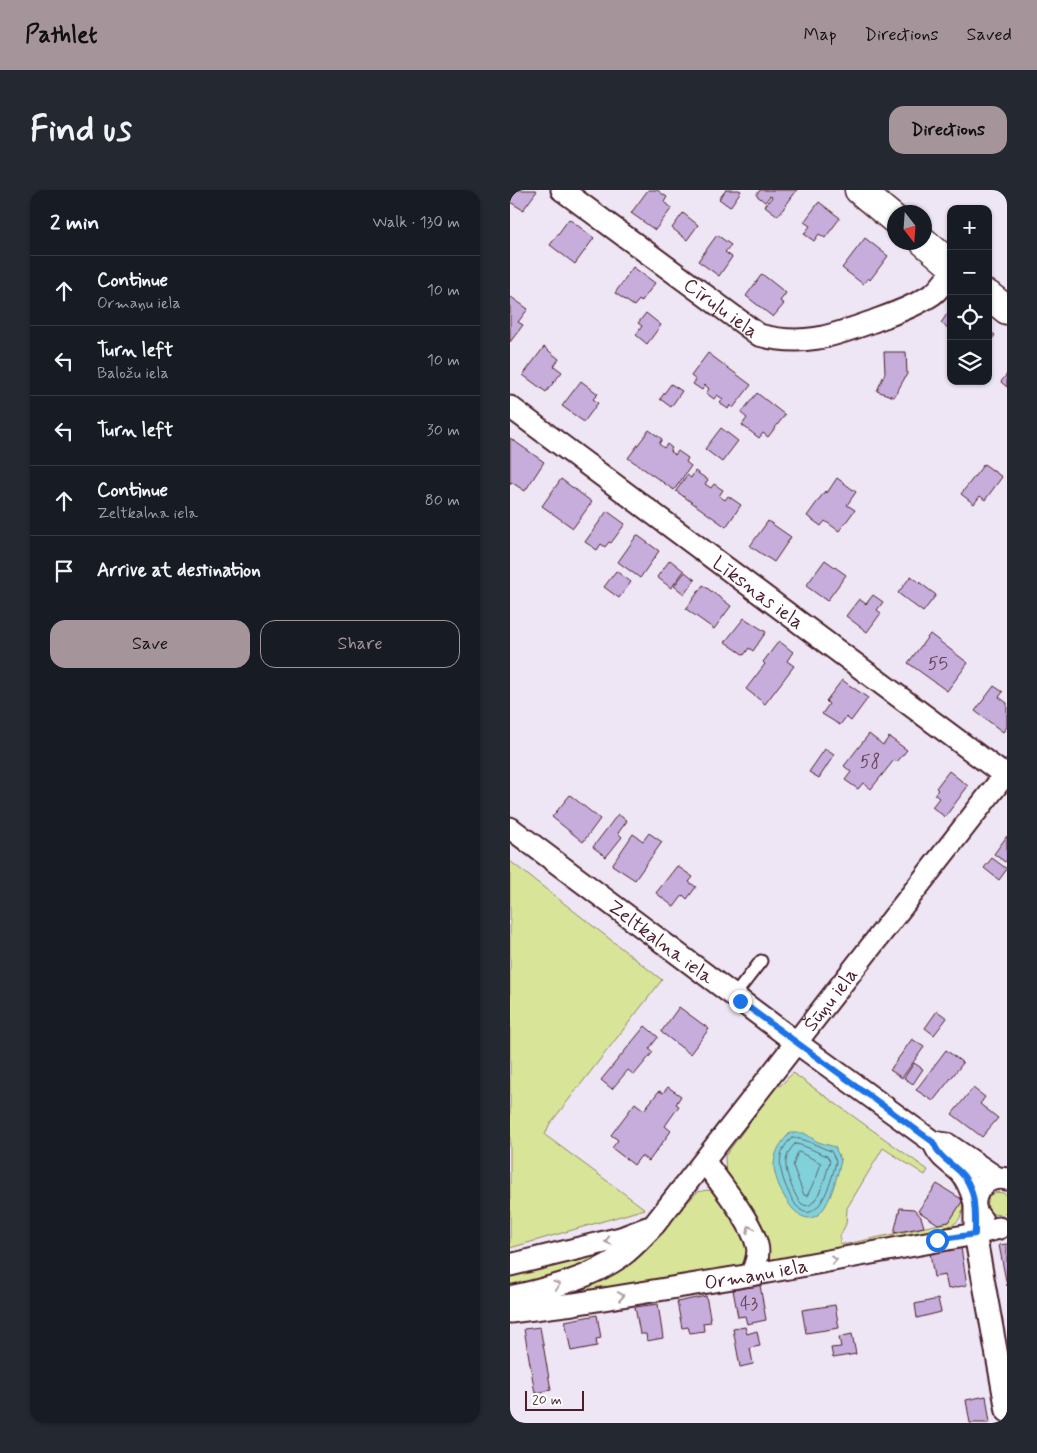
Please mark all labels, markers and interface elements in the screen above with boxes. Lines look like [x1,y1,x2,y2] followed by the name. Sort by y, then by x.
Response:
[25,20,97,51] text: Pathlet
[804,23,837,47] text: Map
[865,23,939,47] text: Directions
[967,23,1012,47] text: Saved
[889,106,1007,154] button: Directions
[30,107,132,153] text: Find us
[887,205,932,250] north arrow
[947,205,992,385] map controls
[947,205,992,250] button: +
[50,209,99,237] text: 2 min
[373,212,460,233] text: Walk · 130 m
[947,250,992,295] button: −
[97,268,168,293] text: Continue
[678,272,764,345] street label: Cīruļu iela
[50,277,78,305] icon: ahead
[427,280,460,301] text: 10 m
[97,293,181,314] text: Ormaņu iela
[947,295,992,340] button: locate
[97,338,173,363] text: Turn left
[947,340,992,385] button: layers
[50,347,78,375] icon: left
[427,350,460,371] text: 10 m
[97,363,169,384] text: Baložu iela
[50,417,78,445] icon: left
[97,418,173,443] text: Turn left
[427,420,460,441] text: 30 m
[97,478,168,503] text: Continue
[50,487,78,515] icon: ahead
[425,490,460,511] text: 80 m
[97,503,198,524] text: Zeltkalna iela
[706,550,809,636] street label: Līksnas iela
[50,557,78,585] icon: arrive
[97,558,261,583] text: Arrive at destination
[50,620,250,668] button: Save
[260,620,460,668] button: Share
[928,652,948,676] house number: 55
[860,750,880,774] house number: 58
[602,894,720,992] street label: Zeltkalna iela
[798,963,865,1037] street label: Šūņu iela
[729,990,752,1013] route end
[746,1225,756,1234] one-way arrow
[926,1229,949,1252] route start
[604,1235,613,1246] one-way arrow
[702,1253,810,1297] street label: Ormaņu iela
[829,1255,838,1265] one-way arrow
[553,1281,561,1291] one-way arrow
[617,1292,626,1302] one-way arrow
[740,1292,758,1316] house number: 43
[525,1388,584,1411] scale bar
[532,1391,562,1409] text: 20 m

